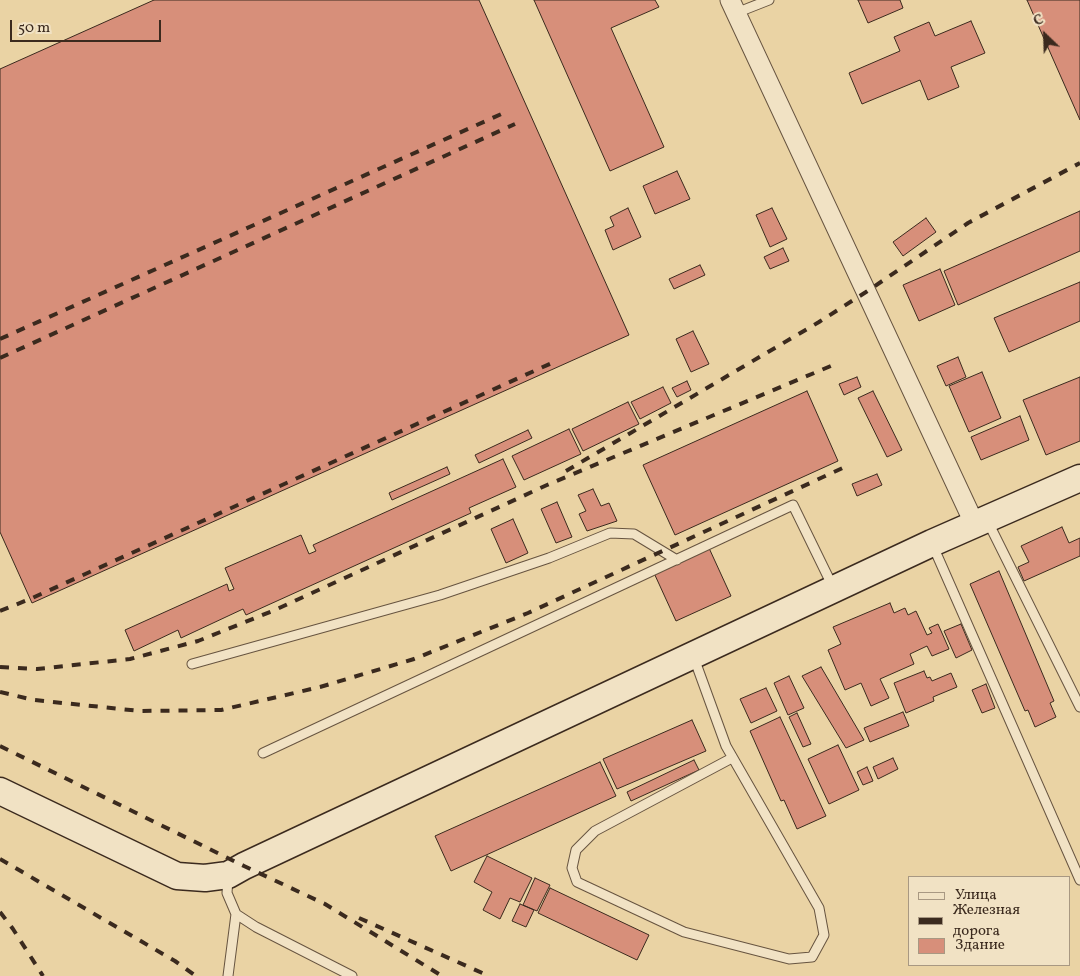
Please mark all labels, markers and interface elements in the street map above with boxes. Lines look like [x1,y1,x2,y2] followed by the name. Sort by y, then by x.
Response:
[12,10,164,42] scale bar
[1020,10,1070,60] north arrow
[1031,10,1047,31] text: С
[18,18,50,39] text: 50 m
[908,876,1070,966] legend
[955,885,997,906] text: Улица
[953,900,1020,942] text: Железная дорога
[955,935,1005,956] text: Здание

